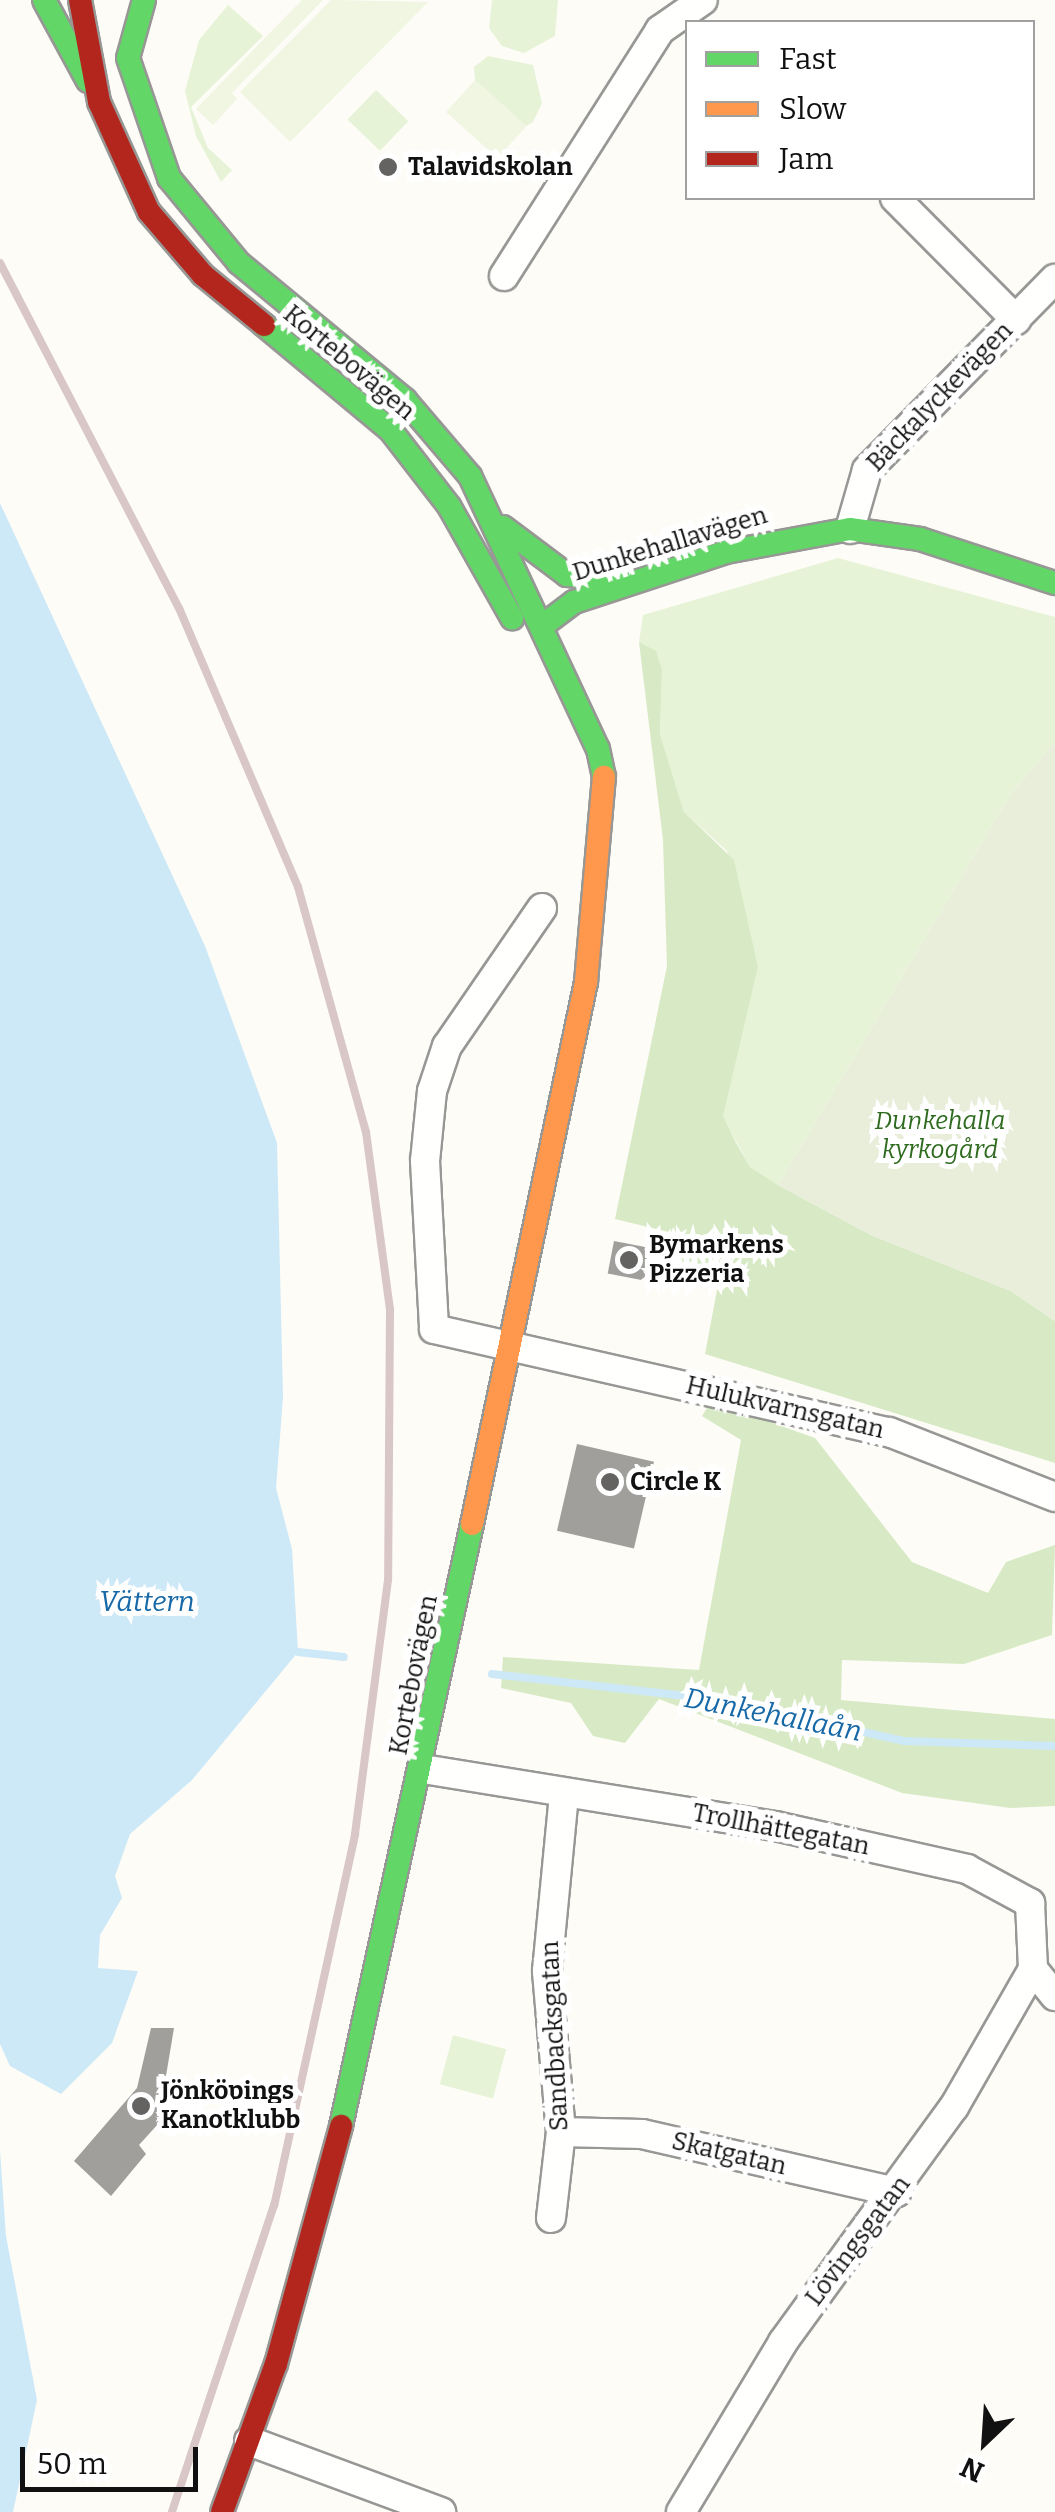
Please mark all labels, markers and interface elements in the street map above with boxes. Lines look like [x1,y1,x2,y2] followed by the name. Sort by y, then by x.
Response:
[685,20,1035,200] legend
[779,41,837,77] text: Fast
[779,91,846,127] text: Slow
[779,141,833,177] text: Jam
[408,152,572,182] place label: Talavidskolan
[377,156,399,178] marker: Talavidskolan
[277,299,421,427] street label: Kortebovägen
[861,316,1019,478] street label: Bäckalyckevägen
[569,500,771,588] street label: Dunkehallavägen
[875,1107,1005,1166] park label: Dunkehalla kyrkogård
[649,1231,784,1290] place label: Bymarkens Pizzeria
[618,1249,640,1271] marker: Bymarkens Pizzeria
[683,1371,887,1445] street label: Hulukvarnsgatan
[630,1467,721,1497] place label: Circle K
[599,1471,621,1493] marker: Circle K
[99,1585,195,1619] water label: Vättern
[384,1592,444,1758] street label: Kortebovägen
[682,1681,864,1749] water label: Dunkehallaån
[690,1798,872,1862] street label: Trollhättegatan
[535,1940,575,2132] street label: Sandbacksgatan
[161,2077,300,2136] place label: Jönköpings Kanotklubb
[130,2095,152,2117] marker: Jönköpings Kanotklubb
[669,2126,789,2182] street label: Skatgatan
[799,2170,917,2312] street label: Lövingsgatan
[935,2392,1035,2492] north arrow
[25,2427,202,2489] scale bar
[37,2446,107,2482] text: 50 m
[955,2450,989,2489] text: N

